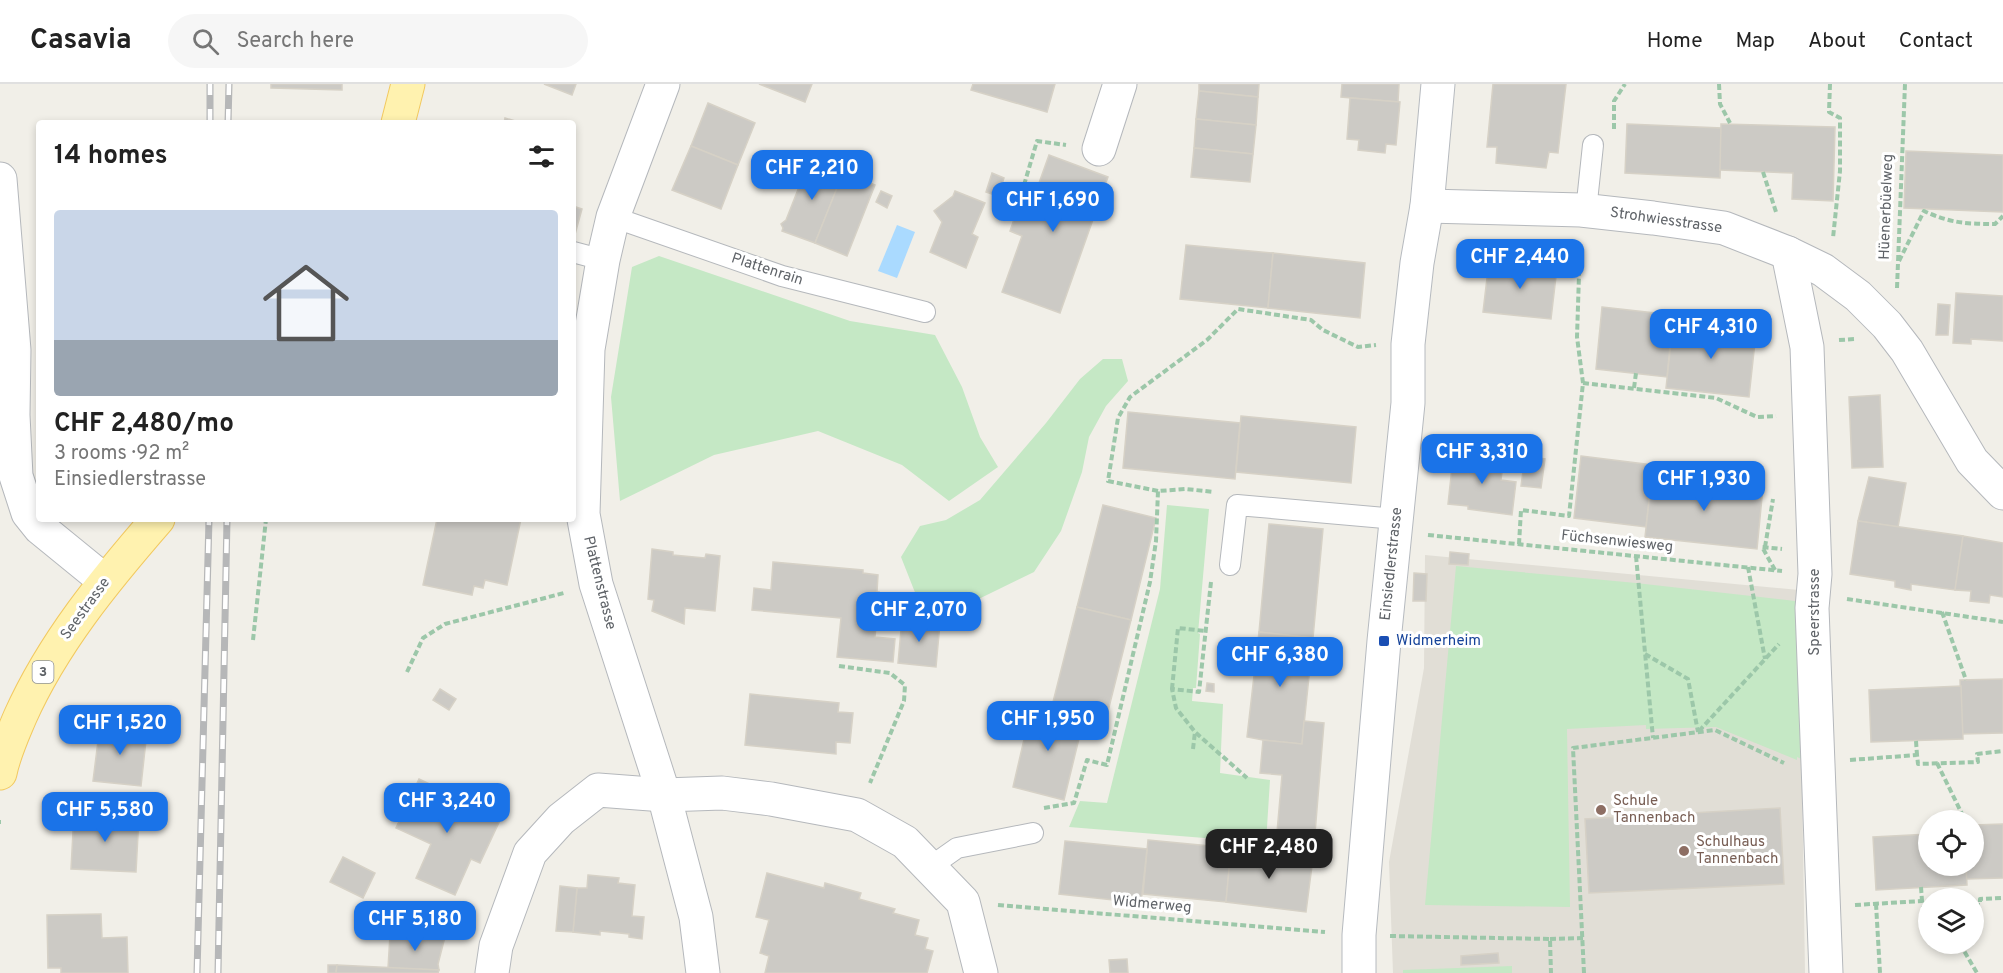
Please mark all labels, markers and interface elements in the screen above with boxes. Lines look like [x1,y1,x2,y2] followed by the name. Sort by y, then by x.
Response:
[168,14,588,68] search box
[30,23,132,59] text: Casavia
[189,25,222,58] icon: search
[237,28,354,55] text: Search here
[1647,28,1703,55] text: Home
[1736,28,1775,55] text: Map
[1808,28,1866,55] text: About
[1899,28,1973,55] text: Contact
[54,140,168,173] text: 14 homes
[525,140,558,173] icon: filters
[743,150,881,201] pin: CHF 2,210
[1876,154,1898,260] street label: Hüenerbüelweg
[765,156,859,182] text: CHF 2,210
[984,182,1122,233] pin: CHF 1,690
[1006,188,1100,214] text: CHF 1,690
[1609,204,1723,238] street label: Strohwiesstrasse
[1451,239,1589,290] pin: CHF 2,440
[1470,245,1570,271] text: CHF 2,440
[252,249,360,357] icon: home
[729,249,805,291] street label: Plattenrain
[1642,309,1780,360] pin: CHF 4,310
[1664,315,1758,341] text: CHF 4,310
[54,408,234,441] text: CHF 2,480/mo
[1413,434,1551,485] pin: CHF 3,310
[1435,440,1529,466] text: CHF 3,310
[54,441,189,467] text: 3 rooms · 92 m²
[1635,461,1773,512] pin: CHF 1,930
[54,467,206,493] text: Einsiedlerstrasse
[1657,467,1751,493] text: CHF 1,930
[1377,506,1407,622] street label: Einsiedlerstrasse
[1560,527,1674,557] street label: Füchsenwiesweg
[578,534,620,632] street label: Plattenstrasse
[1806,568,1825,656] street label: Speerstrasse
[57,574,115,644] street label: Seestrasse
[850,592,988,643] pin: CHF 2,070
[870,598,968,624] text: CHF 2,070
[1396,632,1481,651] place label: Widmerheim
[1377,634,1391,648] marker: Widmerheim
[1211,637,1349,688] pin: CHF 6,380
[1231,643,1329,669] text: CHF 6,380
[32,661,54,683] road number: 3
[979,701,1117,752] pin: CHF 1,950
[51,705,189,756] pin: CHF 1,520
[1001,707,1095,733] text: CHF 1,950
[73,711,167,737] text: CHF 1,520
[378,783,516,834] pin: CHF 3,240
[398,789,496,815] text: CHF 3,240
[36,792,174,843] pin: CHF 5,580
[1613,792,1696,828] place label: Schule Tannenbach
[56,798,154,824] text: CHF 5,580
[1594,803,1608,817] marker: Schule Tannenbach
[1918,810,1984,954] map controls
[1918,810,1984,876] button: locate
[1200,829,1338,880] pin: CHF 2,480
[1696,833,1779,869] place label: Schulhaus Tannenbach
[1220,835,1318,861] text: CHF 2,480
[1677,844,1691,858] marker: Schulhaus Tannenbach
[1918,888,1984,954] button: layers
[1112,892,1192,918] street label: Widmerweg
[346,901,484,952] pin: CHF 5,180
[368,907,462,933] text: CHF 5,180

